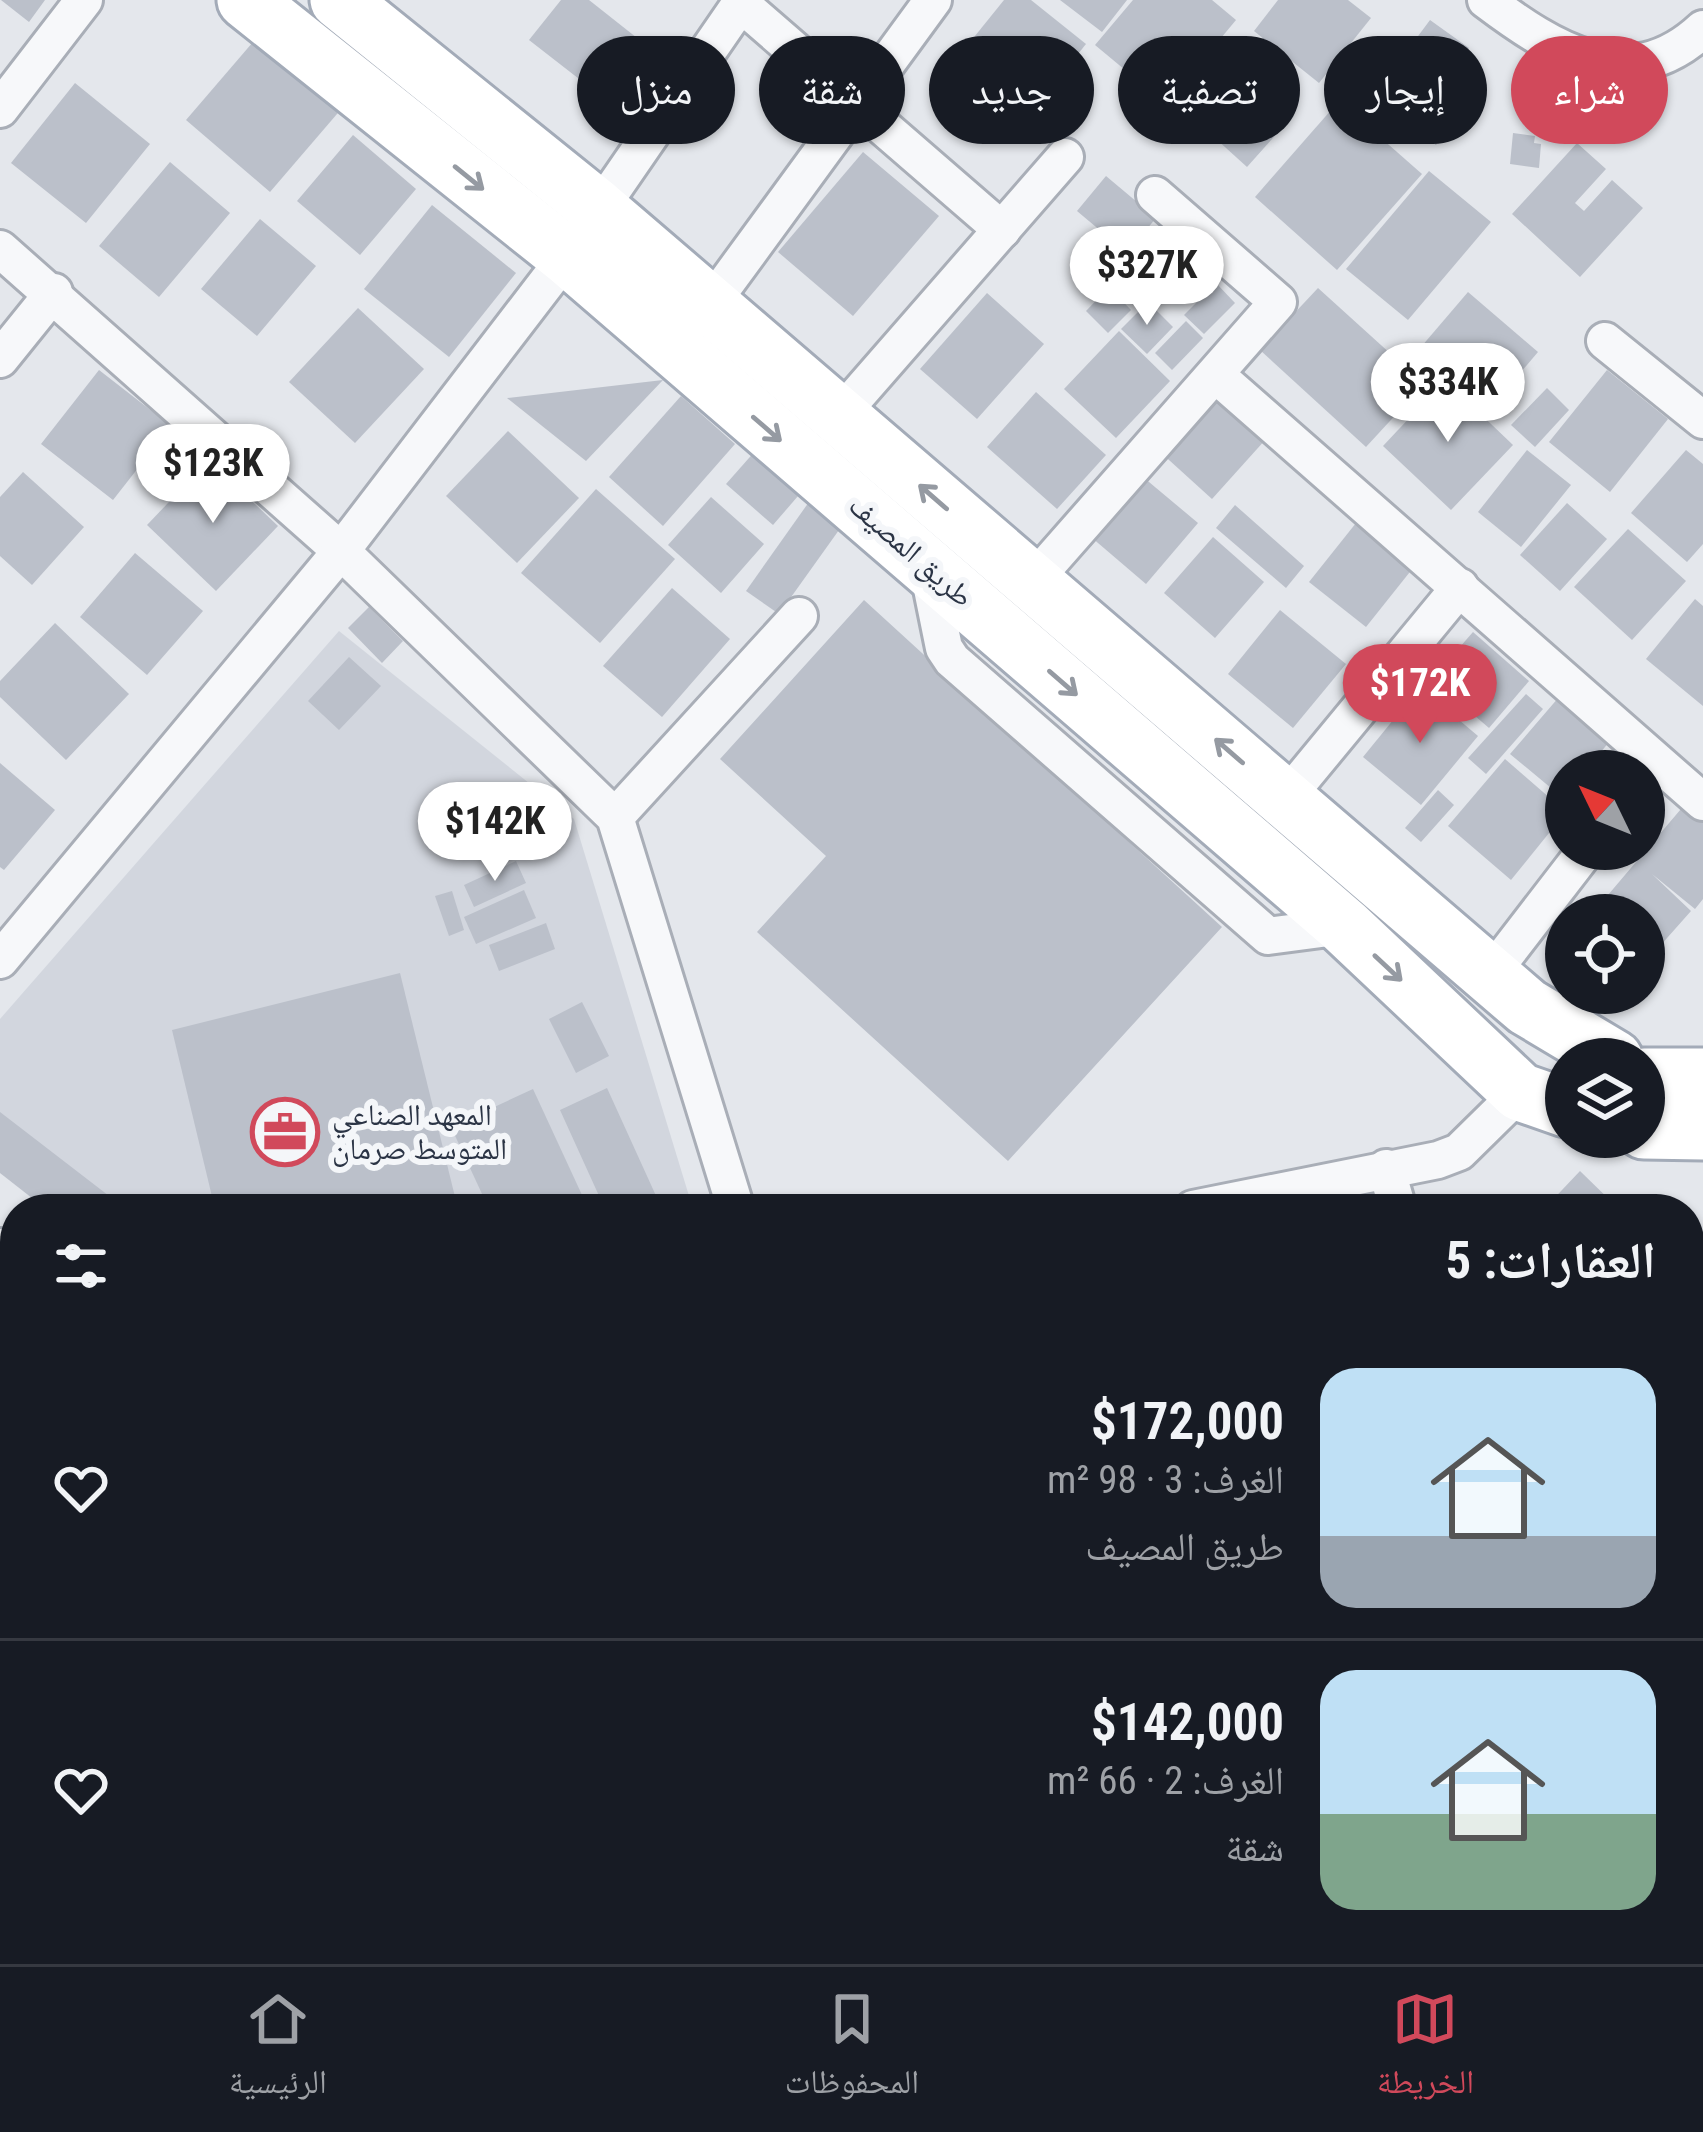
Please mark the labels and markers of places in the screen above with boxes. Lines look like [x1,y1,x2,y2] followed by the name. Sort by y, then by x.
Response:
[1063,226,1231,328] pin: $327K
[1364,343,1532,445] pin: $334K
[129,424,297,526] pin: $123K
[1336,644,1504,746] pin: $172K
[411,782,579,884] pin: $142K
[250,1097,320,1167] office icon: المعهد الصناعي المتوسط صرمان
[332,1097,507,1167] place label: المعهد الصناعي المتوسط صرمان

